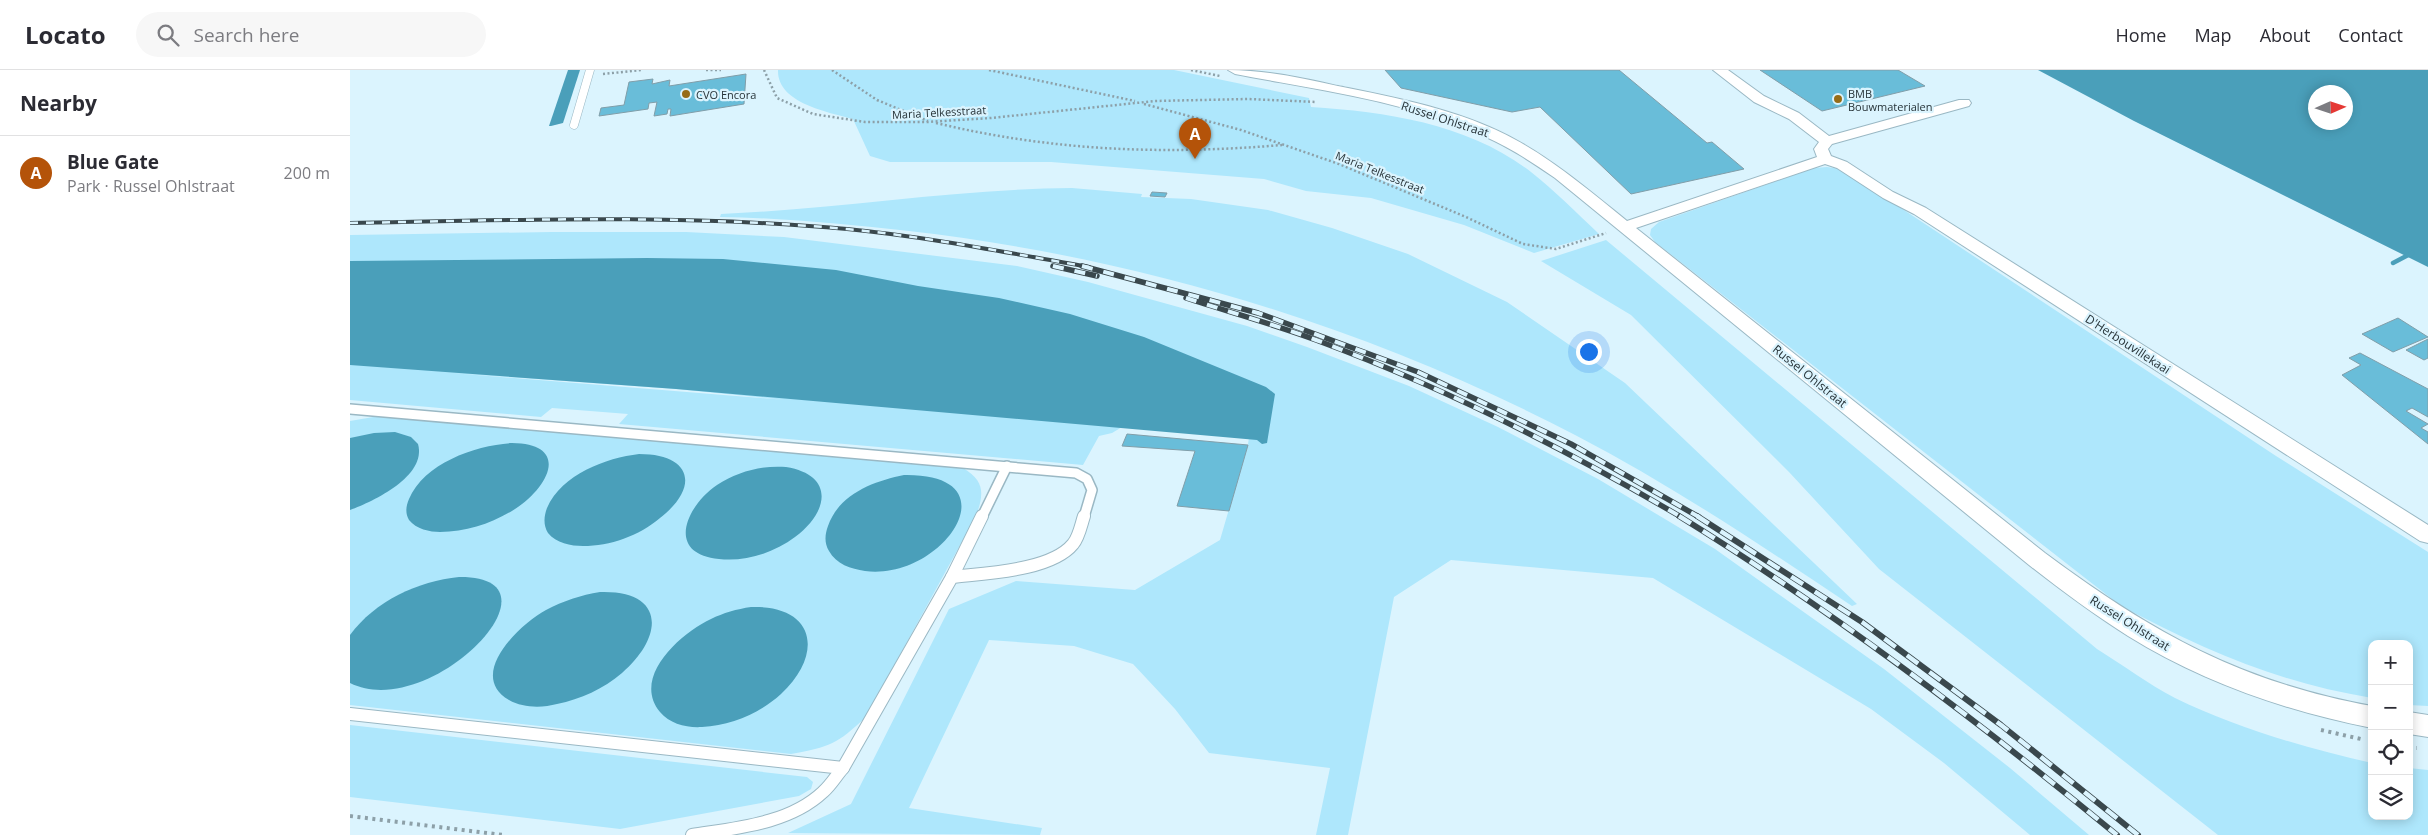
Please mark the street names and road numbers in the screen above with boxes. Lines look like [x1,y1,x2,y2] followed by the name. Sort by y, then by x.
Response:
[1399,97,1491,141] street label: Russel Ohlstraat
[892,102,987,122] street label: Maria Telkesstraat
[1333,147,1427,197] street label: Maria Telkesstraat
[2082,310,2174,378] street label: D'Herbouvillekaai
[1769,341,1851,411] street label: Russel Ohlstraat
[2087,592,2173,654] street label: Russel Ohlstraat

